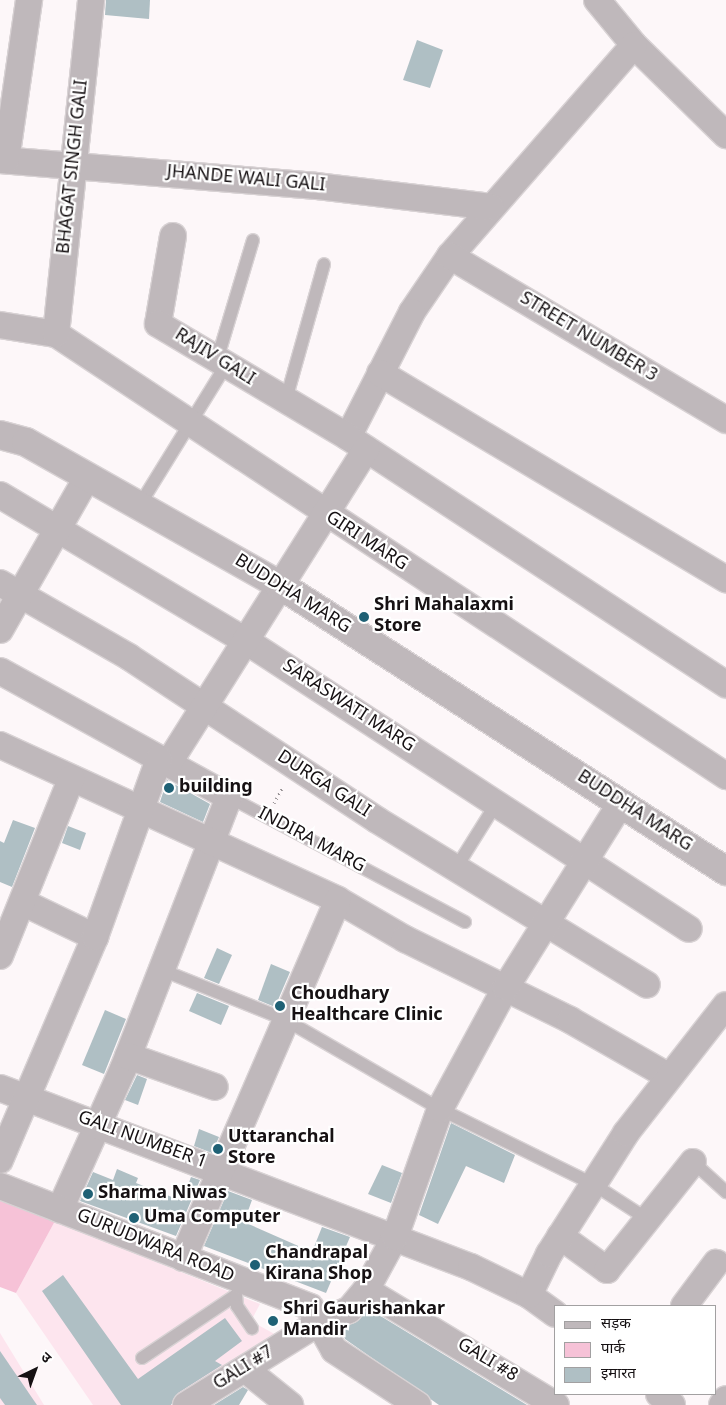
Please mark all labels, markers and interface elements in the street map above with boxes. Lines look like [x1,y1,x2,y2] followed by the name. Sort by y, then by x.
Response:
[54,79,94,255] street label: BHAGAT SINGH GALI
[166,162,326,198] street label: JHANDE WALI GALI
[515,288,661,388] street label: STREET NUMBER 3
[170,325,258,391] street label: RAJIV GALI
[321,508,411,576] street label: GIRI MARG
[230,551,354,639] street label: BUDDHA MARG
[374,596,514,638] place label: Shri Mahalaxmi Store
[358,611,370,623] marker: Shri Mahalaxmi Store
[278,656,418,758] street label: SARASWATI MARG
[272,747,374,823] street label: DURGA GALI
[572,767,696,857] street label: BUDDHA MARG
[179,777,253,799] place label: building
[163,782,175,794] marker: building
[254,804,368,878] street label: INDIRA MARG
[291,985,443,1028] place label: Choudhary Healthcare Clinic
[273,999,287,1013] marker: Choudhary Healthcare Clinic
[75,1108,209,1174] street label: GALI NUMBER 1
[228,1128,335,1170] place label: Uttaranchal Store
[212,1143,224,1155] marker: Uttaranchal Store
[98,1183,227,1205] place label: Sharma Niwas
[82,1188,94,1200] marker: Sharma Niwas
[73,1206,237,1288] street label: GURUDWARA ROAD
[144,1207,280,1229] place label: Uma Computer
[128,1212,140,1224] marker: Uma Computer
[265,1244,372,1286] place label: Chandrapal Kirana Shop
[249,1259,261,1271] marker: Chandrapal Kirana Shop
[283,1300,445,1342] place label: Shri Gaurishankar Mandir
[554,1305,716,1395] legend
[267,1315,279,1327] marker: Shri Gaurishankar Mandir
[601,1315,631,1334] text: सड़क
[453,1335,521,1387] street label: GALI #8
[601,1340,625,1359] text: पार्क
[210,1342,278,1396] street label: GALI #7
[10,1345,60,1395] north arrow
[36,1349,55,1368] text: उ
[601,1365,636,1384] text: इमारत

